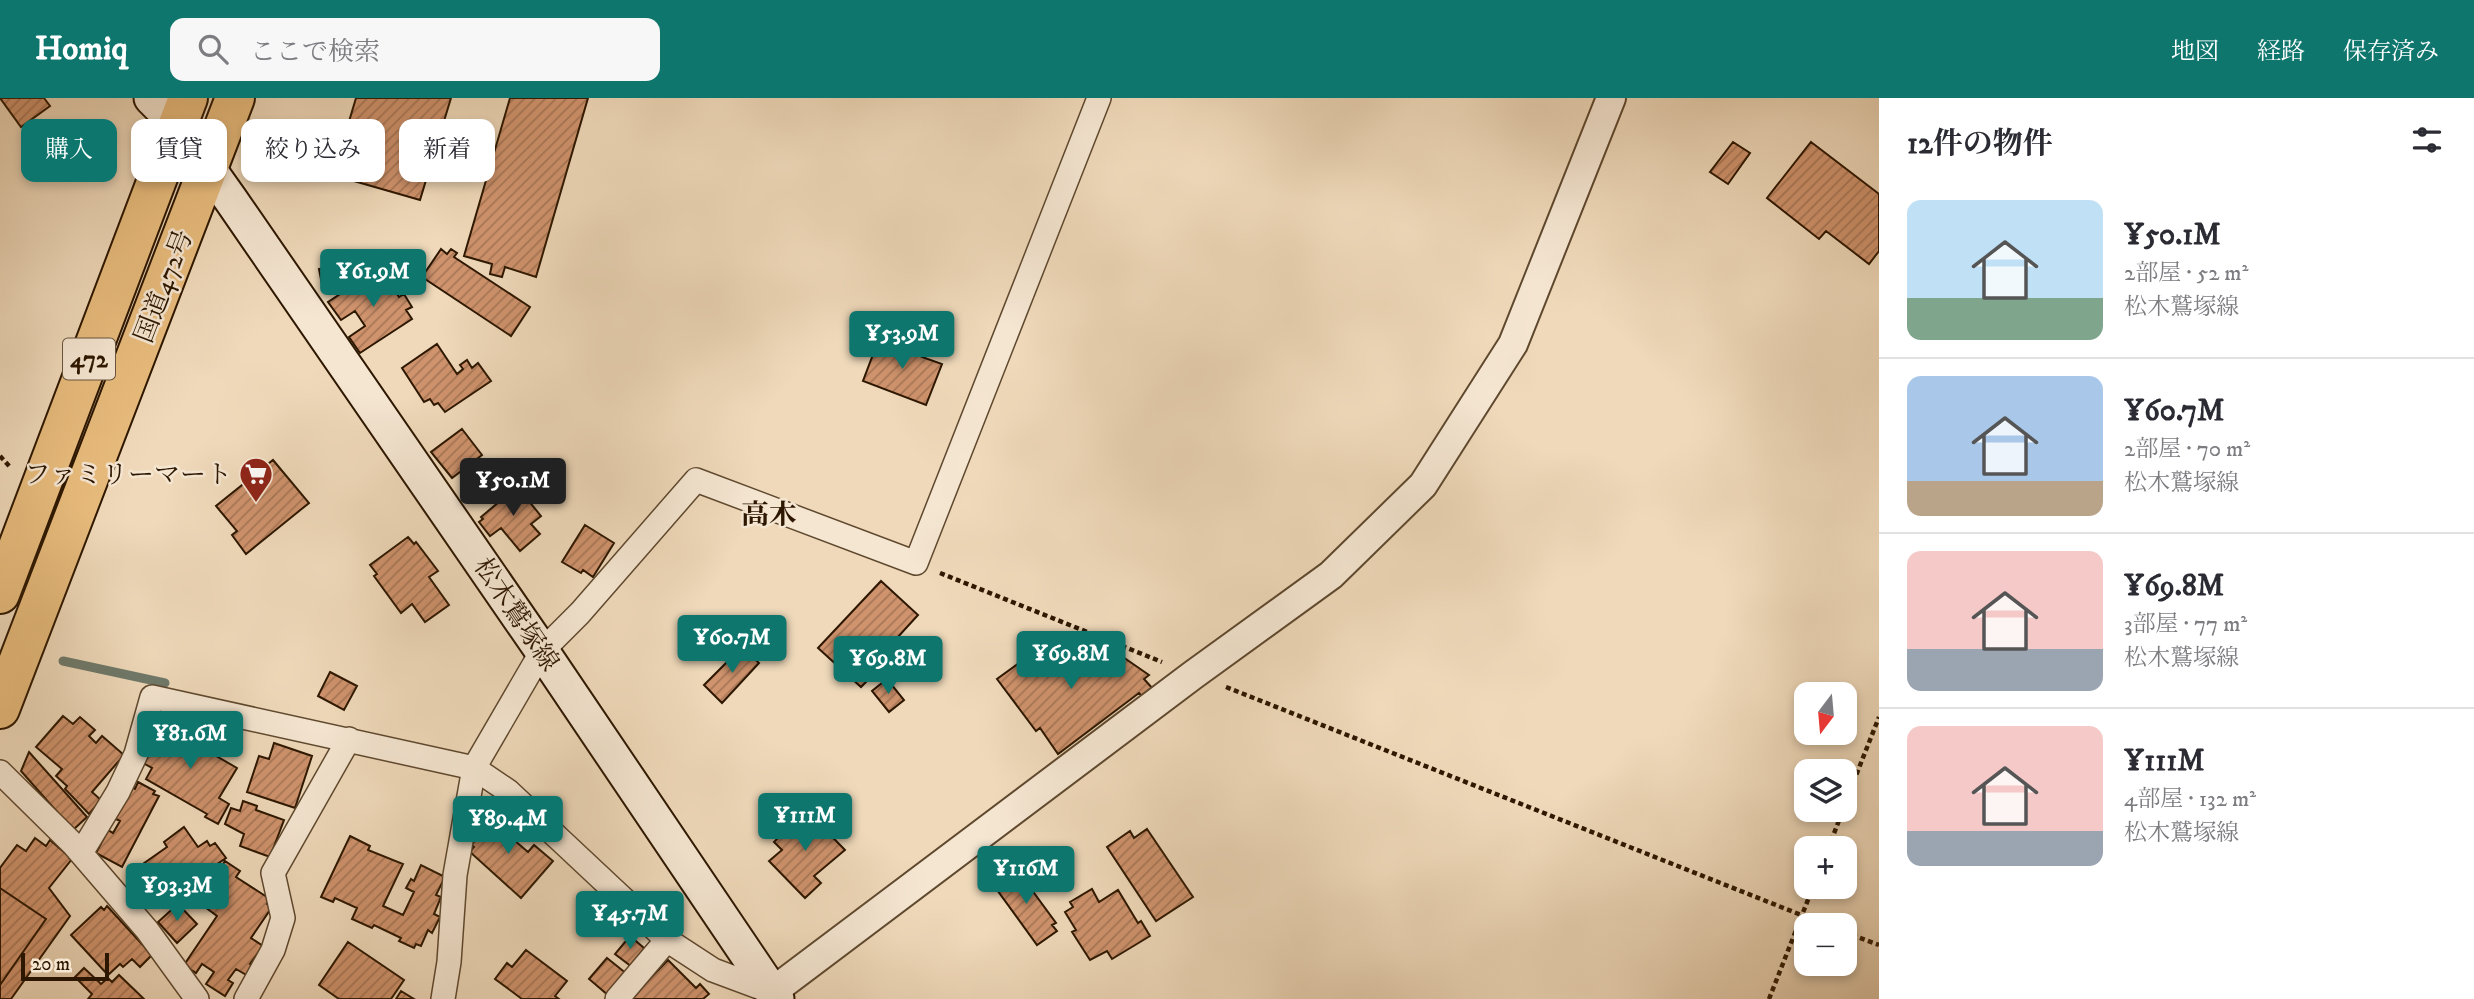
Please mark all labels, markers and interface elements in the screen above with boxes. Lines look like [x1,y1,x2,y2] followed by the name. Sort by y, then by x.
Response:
[170,18,660,81] search box
[35,29,128,70] text: Homiq
[194,30,232,68] icon: search
[250,36,380,69] text: ここで検索
[2171,37,2219,67] text: 地図
[2257,37,2305,67] text: 経路
[2343,37,2439,67] text: 保存済み
[21,119,117,182] chip: 購入
[131,119,227,182] chip: 賃貸
[241,119,385,182] chip: 絞り込み
[399,119,495,182] chip: 新着
[2408,121,2446,159] icon: filters
[1907,126,2053,163] text: 12件の物件
[2124,217,2221,254] text: ¥50.1M
[128,225,201,348] street label: 国道472号
[1963,228,2047,312] icon: home
[316,250,430,309] pin: ¥61.9M
[336,257,410,286] text: ¥61.9M
[2124,259,2248,288] text: 2部屋 · 52 m²
[2124,293,2239,322] text: 松木鷲塚線
[845,312,959,371] pin: ¥53.9M
[865,319,939,348] text: ¥53.9M
[63,338,115,380] road number: 472
[2124,393,2224,430] text: ¥60.7M
[1963,404,2047,488] icon: home
[2124,435,2250,464] text: 2部屋 · 70 m²
[237,455,275,504] supermarket icon: ファミリーマート
[456,458,570,518] pin: ¥50.1M
[25,459,232,492] place label: ファミリーマート
[476,466,550,495] text: ¥50.1M
[2124,469,2239,498] text: 松木鷲塚線
[741,498,797,533] district label: 高木
[466,552,566,678] street label: 松木鷲塚線
[2124,568,2224,605] text: ¥69.8M
[1963,579,2047,663] icon: home
[2124,610,2247,639] text: 3部屋 · 77 m²
[675,616,789,675] pin: ¥60.7M
[694,623,771,652] text: ¥60.7M
[1014,632,1128,691] pin: ¥69.8M
[831,636,945,696] pin: ¥69.8M
[1033,639,1109,668] text: ¥69.8M
[850,644,926,673] text: ¥69.8M
[2124,644,2239,673] text: 松木鷲塚線
[1794,682,1857,746] north arrow
[1794,682,1857,976] map controls
[133,712,247,771] pin: ¥81.6M
[153,719,227,748] text: ¥81.6M
[2124,743,2205,780] text: ¥111M
[1963,754,2047,838] icon: home
[1794,759,1857,822] button: layers
[2124,785,2256,814] text: 4部屋 · 132 m²
[756,794,854,853] pin: ¥111M
[451,796,565,856] pin: ¥89.4M
[774,801,836,830] text: ¥111M
[469,804,547,833] text: ¥89.4M
[2124,819,2239,848] text: 松木鷲塚線
[1794,836,1857,899] button: +
[977,846,1075,906] pin: ¥116M
[993,854,1059,883] text: ¥116M
[120,864,234,923] pin: ¥93.3M
[142,871,212,900] text: ¥93.3M
[573,892,687,951] pin: ¥45.7M
[592,899,668,928] text: ¥45.7M
[1794,913,1857,976] button: −
[21,950,108,982] scale bar
[32,953,70,976] text: 20 m

